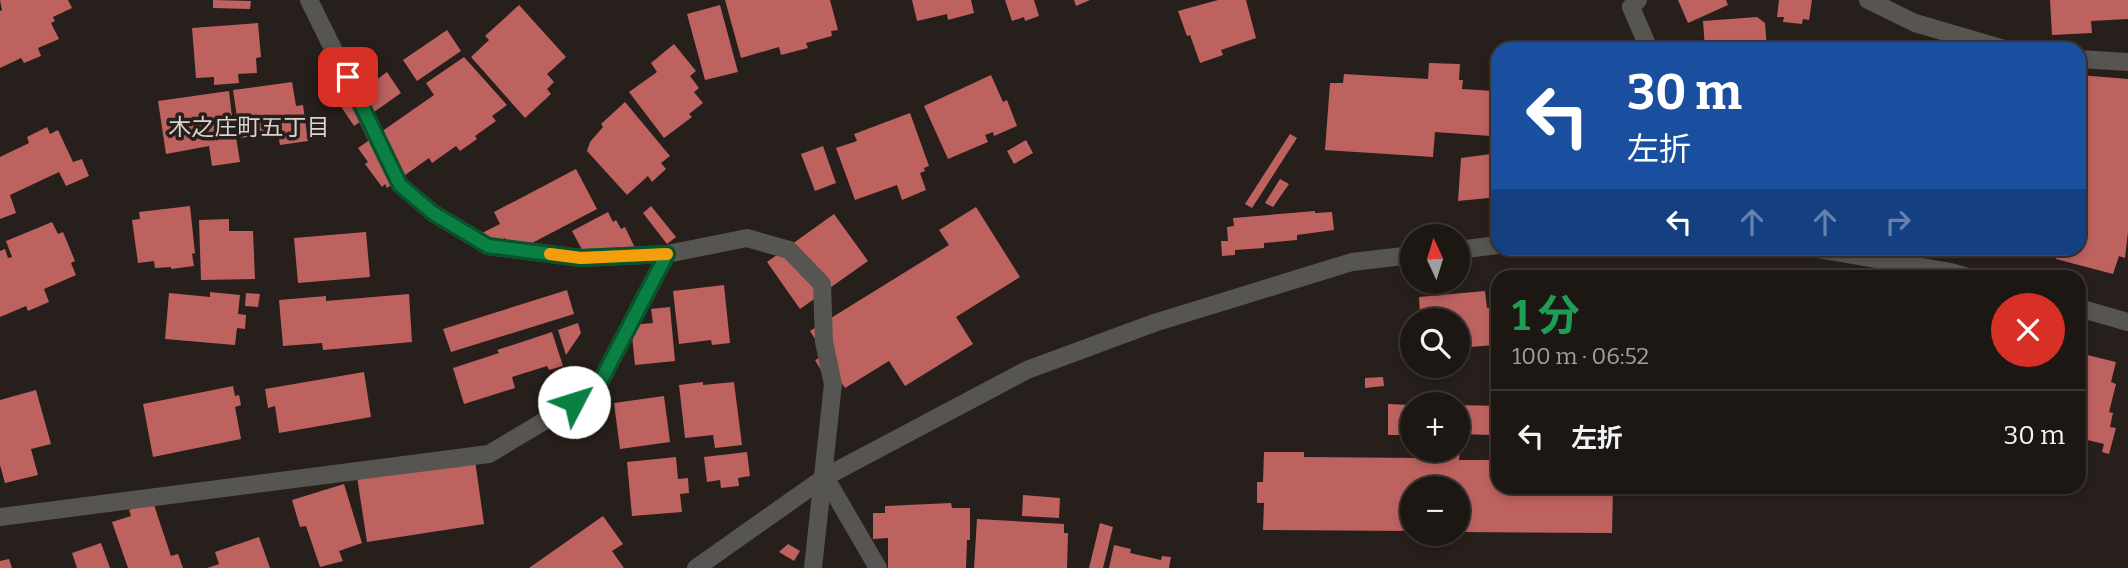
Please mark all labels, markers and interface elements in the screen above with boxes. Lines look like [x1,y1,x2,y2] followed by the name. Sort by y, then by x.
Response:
[318,47,378,107] pin
[329,58,367,96] icon: arrive
[1627,63,1742,122] text: 30 m
[1512,70,1603,161] icon: left
[169,113,330,141] district label: 木之庄町五丁目
[1627,130,1691,168] text: 左折
[1660,203,1698,241] icon: left
[1733,203,1771,241] icon: ahead
[1806,203,1844,241] icon: ahead
[1879,203,1917,241] icon: right
[1400,224,1470,294] north arrow
[1400,224,1470,546] map controls
[1512,291,1580,341] text: 1 分
[1991,293,2065,367] button: close
[1400,308,1470,378] button: search
[1512,342,1649,370] text: 100 m · 06:52
[537,365,611,439] position arrow
[1400,392,1470,462] button: +
[1512,417,1550,455] icon: left
[2004,420,2065,451] text: 30 m
[1571,423,1623,454] text: 左折
[1400,476,1470,546] button: −

